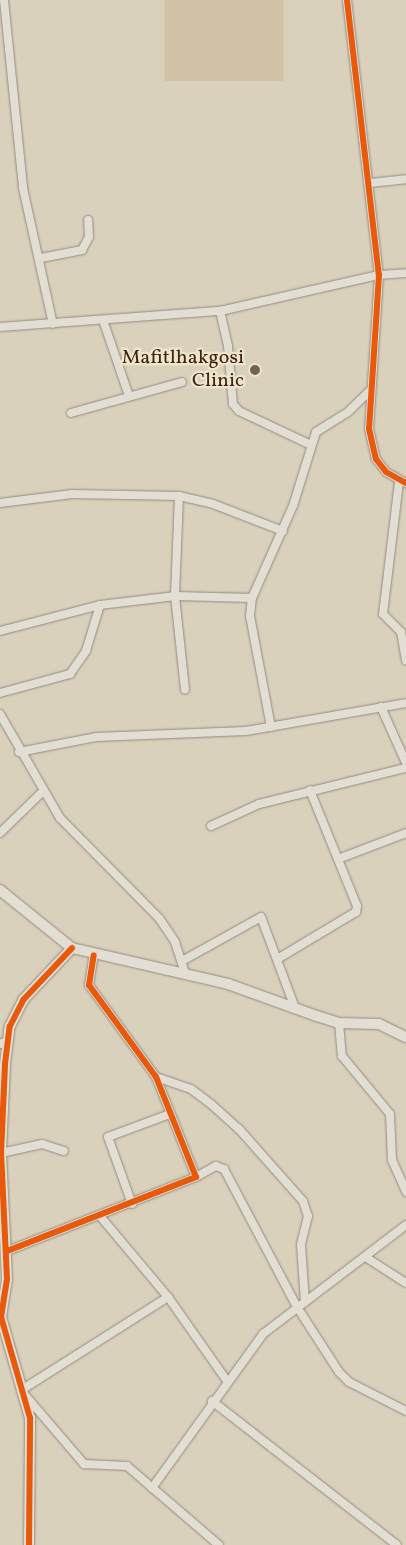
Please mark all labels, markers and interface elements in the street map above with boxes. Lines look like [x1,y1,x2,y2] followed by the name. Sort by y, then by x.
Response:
[122,346,244,393] place label: Mafitlhakgosi Clinic
[248,363,262,377] marker: Mafitlhakgosi Clinic

